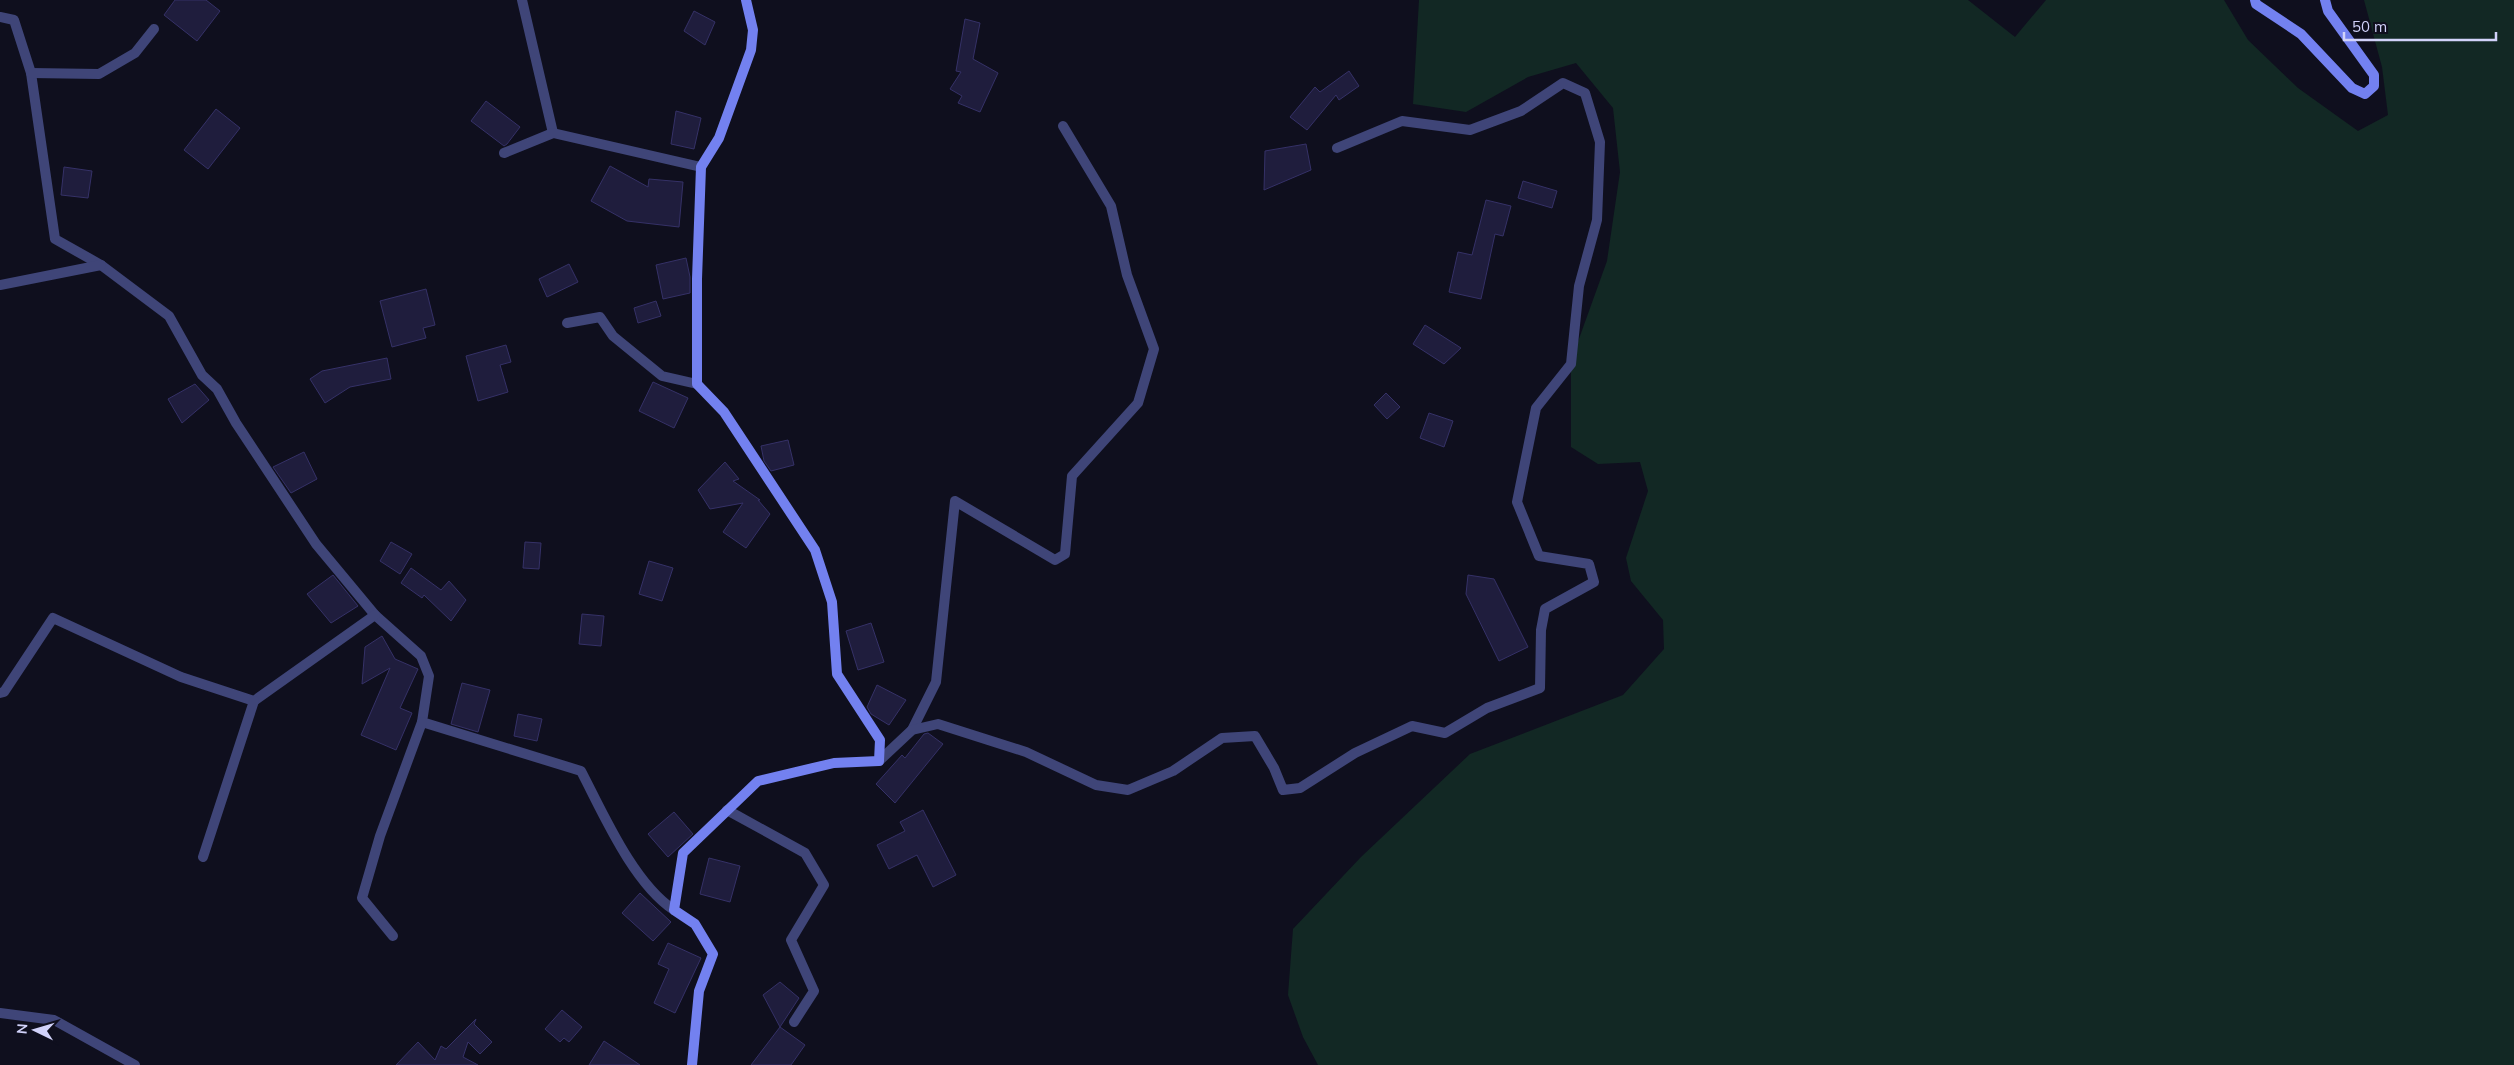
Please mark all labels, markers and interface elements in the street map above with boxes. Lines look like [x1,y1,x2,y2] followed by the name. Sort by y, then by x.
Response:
[2344,10,2496,42] scale bar
[2352,17,2387,36] text: 50 m
[10,1005,60,1055] north arrow
[13,1023,31,1035] text: N

